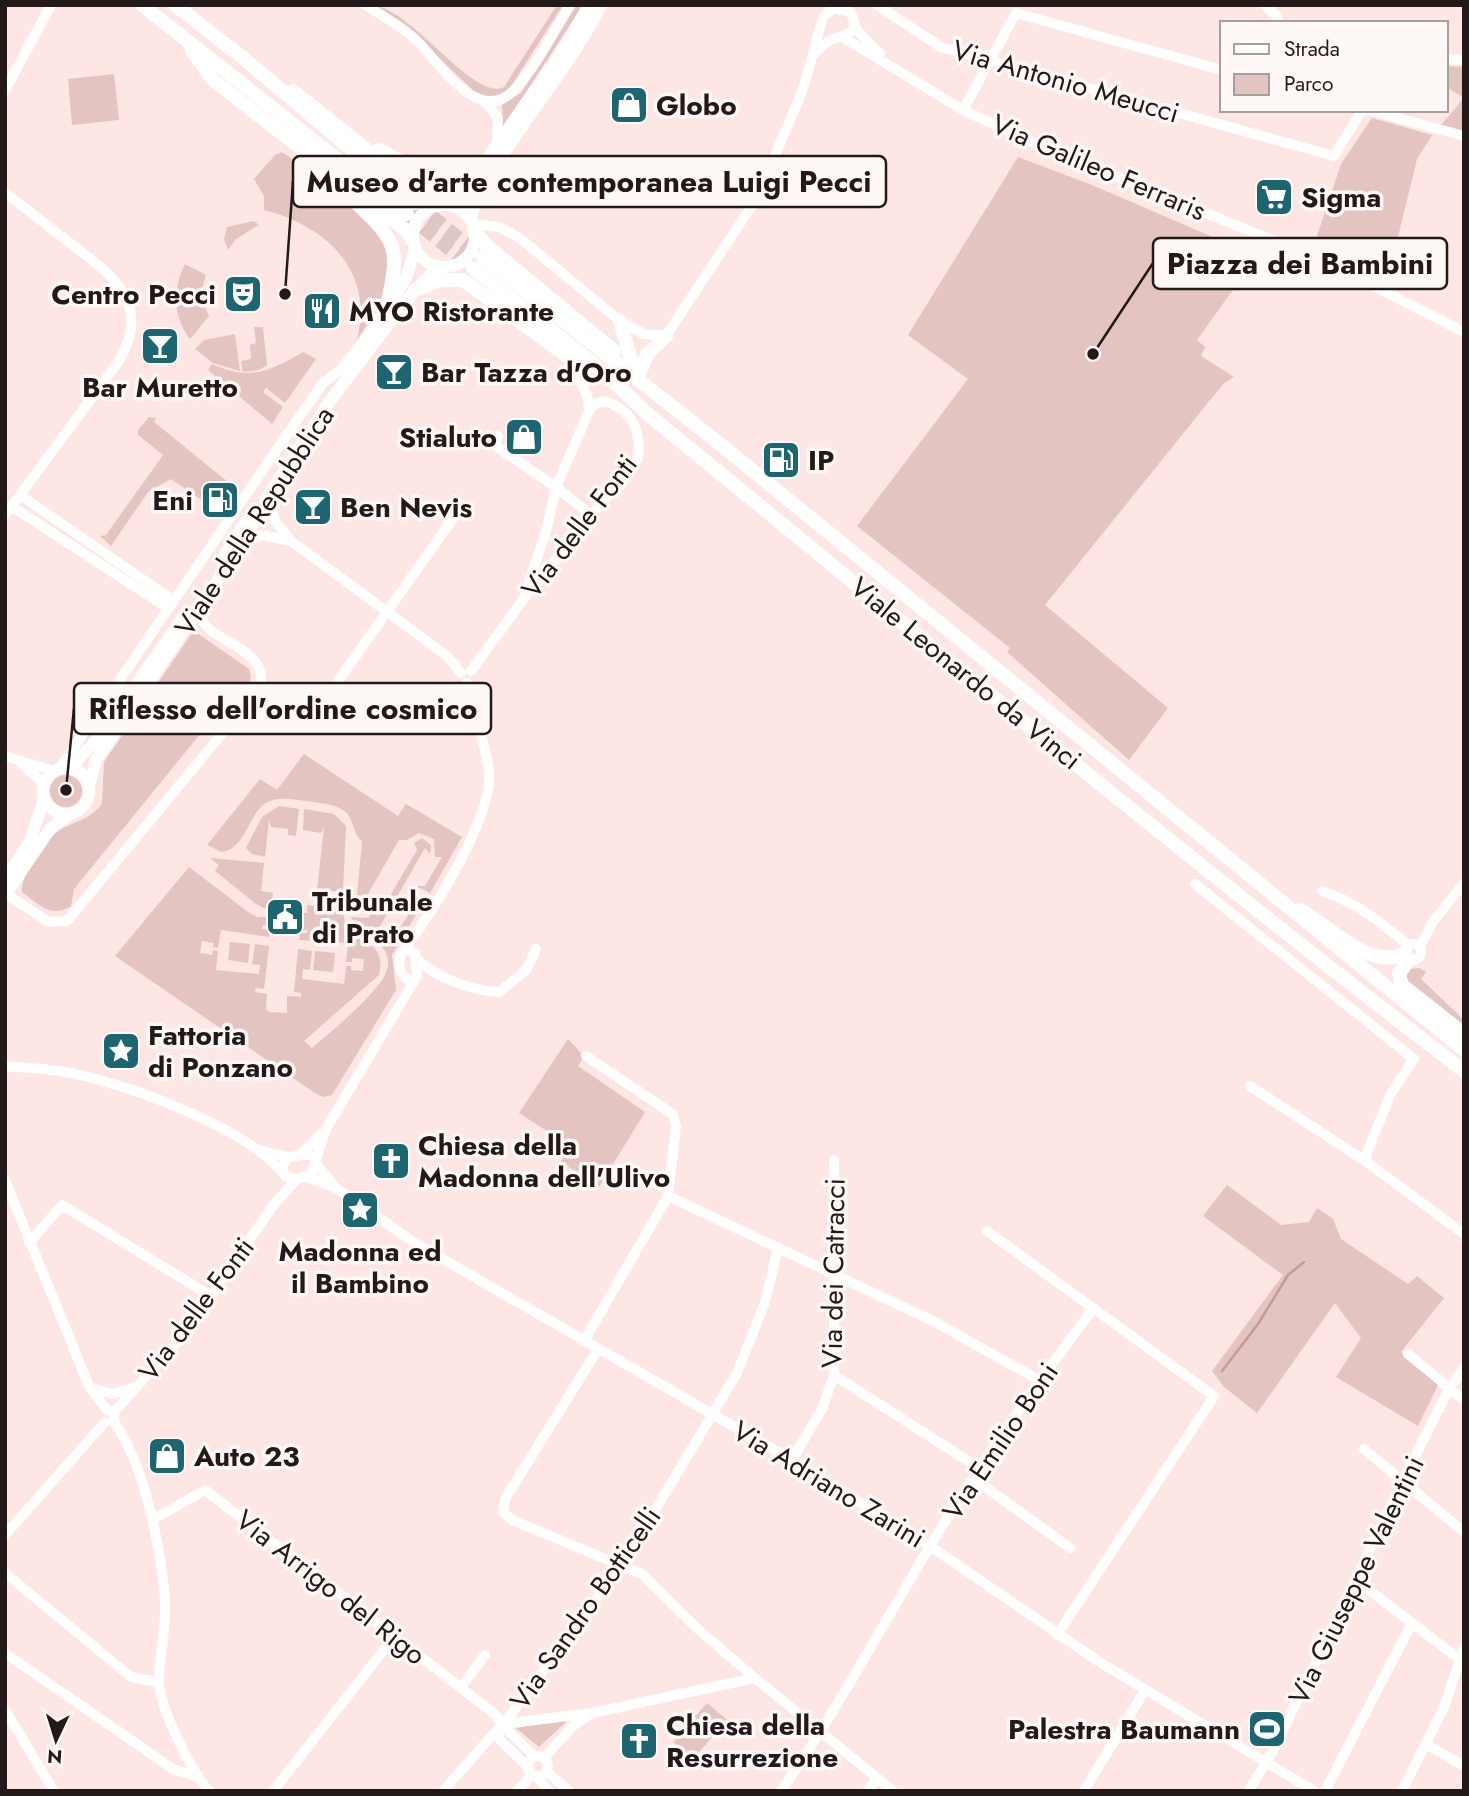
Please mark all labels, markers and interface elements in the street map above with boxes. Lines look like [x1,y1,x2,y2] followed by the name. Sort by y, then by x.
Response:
[1220,21,1448,112] legend
[948,29,1184,133] street label: Via Antonio Meucci
[1284,34,1340,64] text: Strada
[1284,69,1333,99] text: Parco
[608,84,650,126] shop icon: Globo
[656,85,737,126] place label: Globo
[985,104,1212,231] street label: Via Galileo Ferraris
[293,156,886,207] callout: Museo d'arte contemporanea Luigi Pecci
[306,160,872,203] text: Museo d'arte contemporanea Luigi Pecci
[1253,176,1295,218] supermarket icon: Sigma
[1301,177,1381,218] place label: Sigma
[1153,238,1447,289] callout: Piazza dei Bambini
[1167,242,1433,285] text: Piazza dei Bambini
[222,273,264,315] theatre icon: Centro Pecci
[51,274,216,315] place label: Centro Pecci
[301,290,343,332] restaurant icon: MYO Ristorante
[349,291,554,332] place label: MYO Ristorante
[139,325,181,367] bar icon: Bar Muretto
[373,351,415,393] bar icon: Bar Tazza d'Oro
[421,352,632,393] place label: Bar Tazza d'Oro
[82,367,238,408] place label: Bar Muretto
[165,398,344,644] street label: Viale della Repubblica
[503,416,545,458] shop icon: Stialuto
[399,417,497,458] place label: Stialuto
[760,439,802,481] fuel station icon: IP
[808,440,834,481] place label: IP
[512,446,647,607] street label: Via delle Fonti
[199,479,241,521] fuel station icon: Eni
[152,480,193,521] place label: Eni
[292,486,334,528] bar icon: Ben Nevis
[340,487,472,528] place label: Ben Nevis
[841,567,1090,780] street label: Viale Leonardo da Vinci
[74,683,491,734] callout: Riflesso dell'ordine cosmico
[89,687,477,730] text: Riflesso dell'ordine cosmico
[312,881,433,954] place label: Tribunale di Prato
[264,896,306,938] public building icon: Tribunale di Prato
[148,1015,293,1088] place label: Fattoria di Ponzano
[100,1030,142,1072] place icon: Fattoria di Ponzano
[418,1125,670,1198] place label: Chiesa della Madonna dell'Ulivo
[370,1140,412,1182] church icon: Chiesa della Madonna dell'Ulivo
[811,1178,856,1368] street label: Via dei Catracci
[339,1189,381,1231] place icon: Madonna ed il Bambino
[129,1229,264,1390] street label: Via delle Fonti
[279,1231,441,1304] place label: Madonna ed il Bambino
[932,1354,1068,1528] street label: Via Emilio Boni
[725,1411,933,1558] street label: Via Adriano Zarini
[146,1435,188,1477] shop icon: Auto 23
[193,1436,300,1477] place label: Auto 23
[1278,1449,1435,1712] street label: Via Giuseppe Valentini
[500,1498,671,1718] street label: Via Sandro Botticelli
[227,1500,435,1675] street label: Via Arrigo del Rigo
[21,1705,91,1775] north arrow
[666,1705,838,1778] place label: Chiesa della Resurrezione
[1246,1708,1288,1750] sports icon: Palestra Baumann
[1008,1709,1240,1750] place label: Palestra Baumann
[618,1720,660,1762] church icon: Chiesa della Resurrezione
[46,1742,63,1770] text: N

